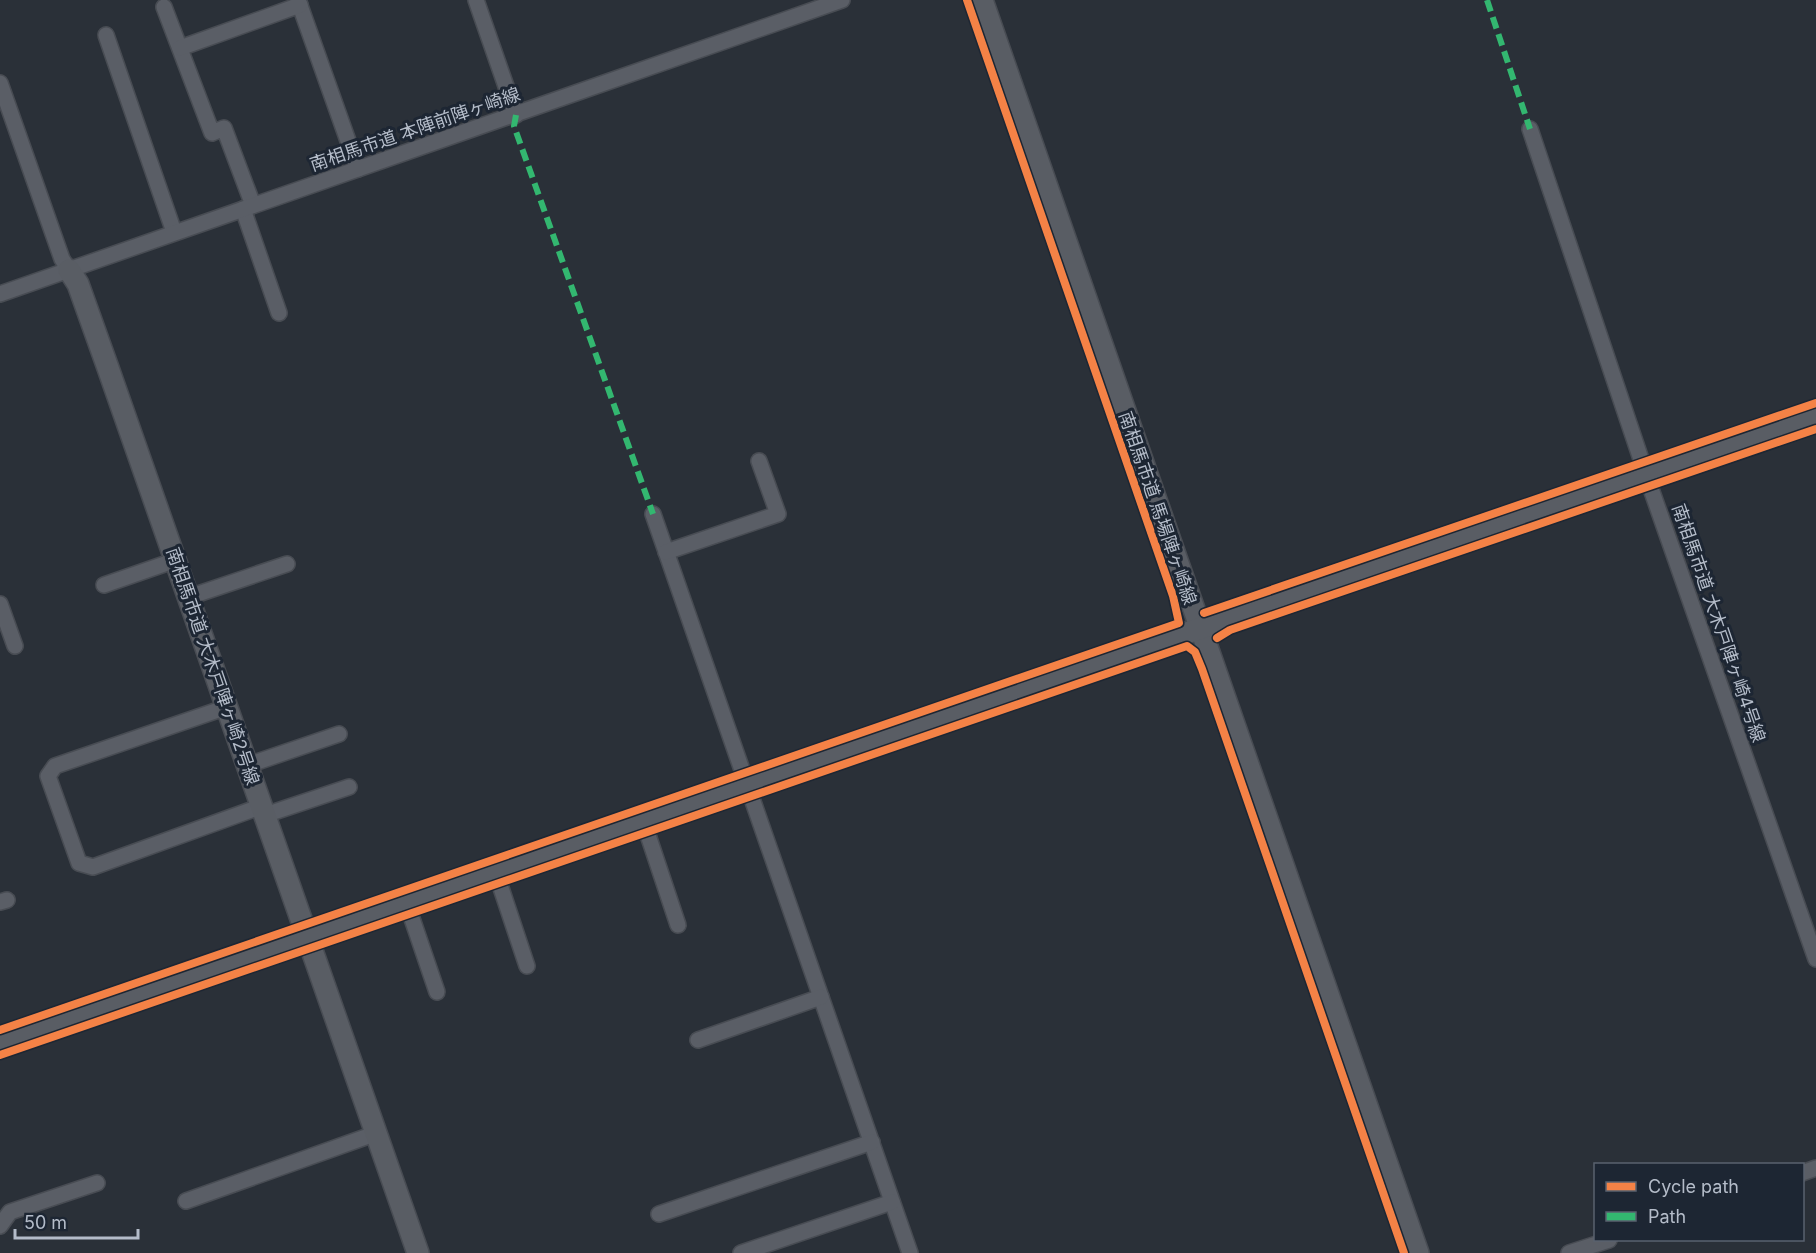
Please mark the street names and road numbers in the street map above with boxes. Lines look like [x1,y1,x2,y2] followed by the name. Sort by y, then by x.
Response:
[307,83,523,175] street label: 南相馬市道 本陣前陣ヶ崎線
[1115,409,1201,607] street label: 南相馬市道 馬場陣ヶ崎線
[1668,501,1770,745] street label: 南相馬市道 大木戸陣ヶ崎4号線
[162,544,264,788] street label: 南相馬市道 大木戸陣ヶ崎2号線

